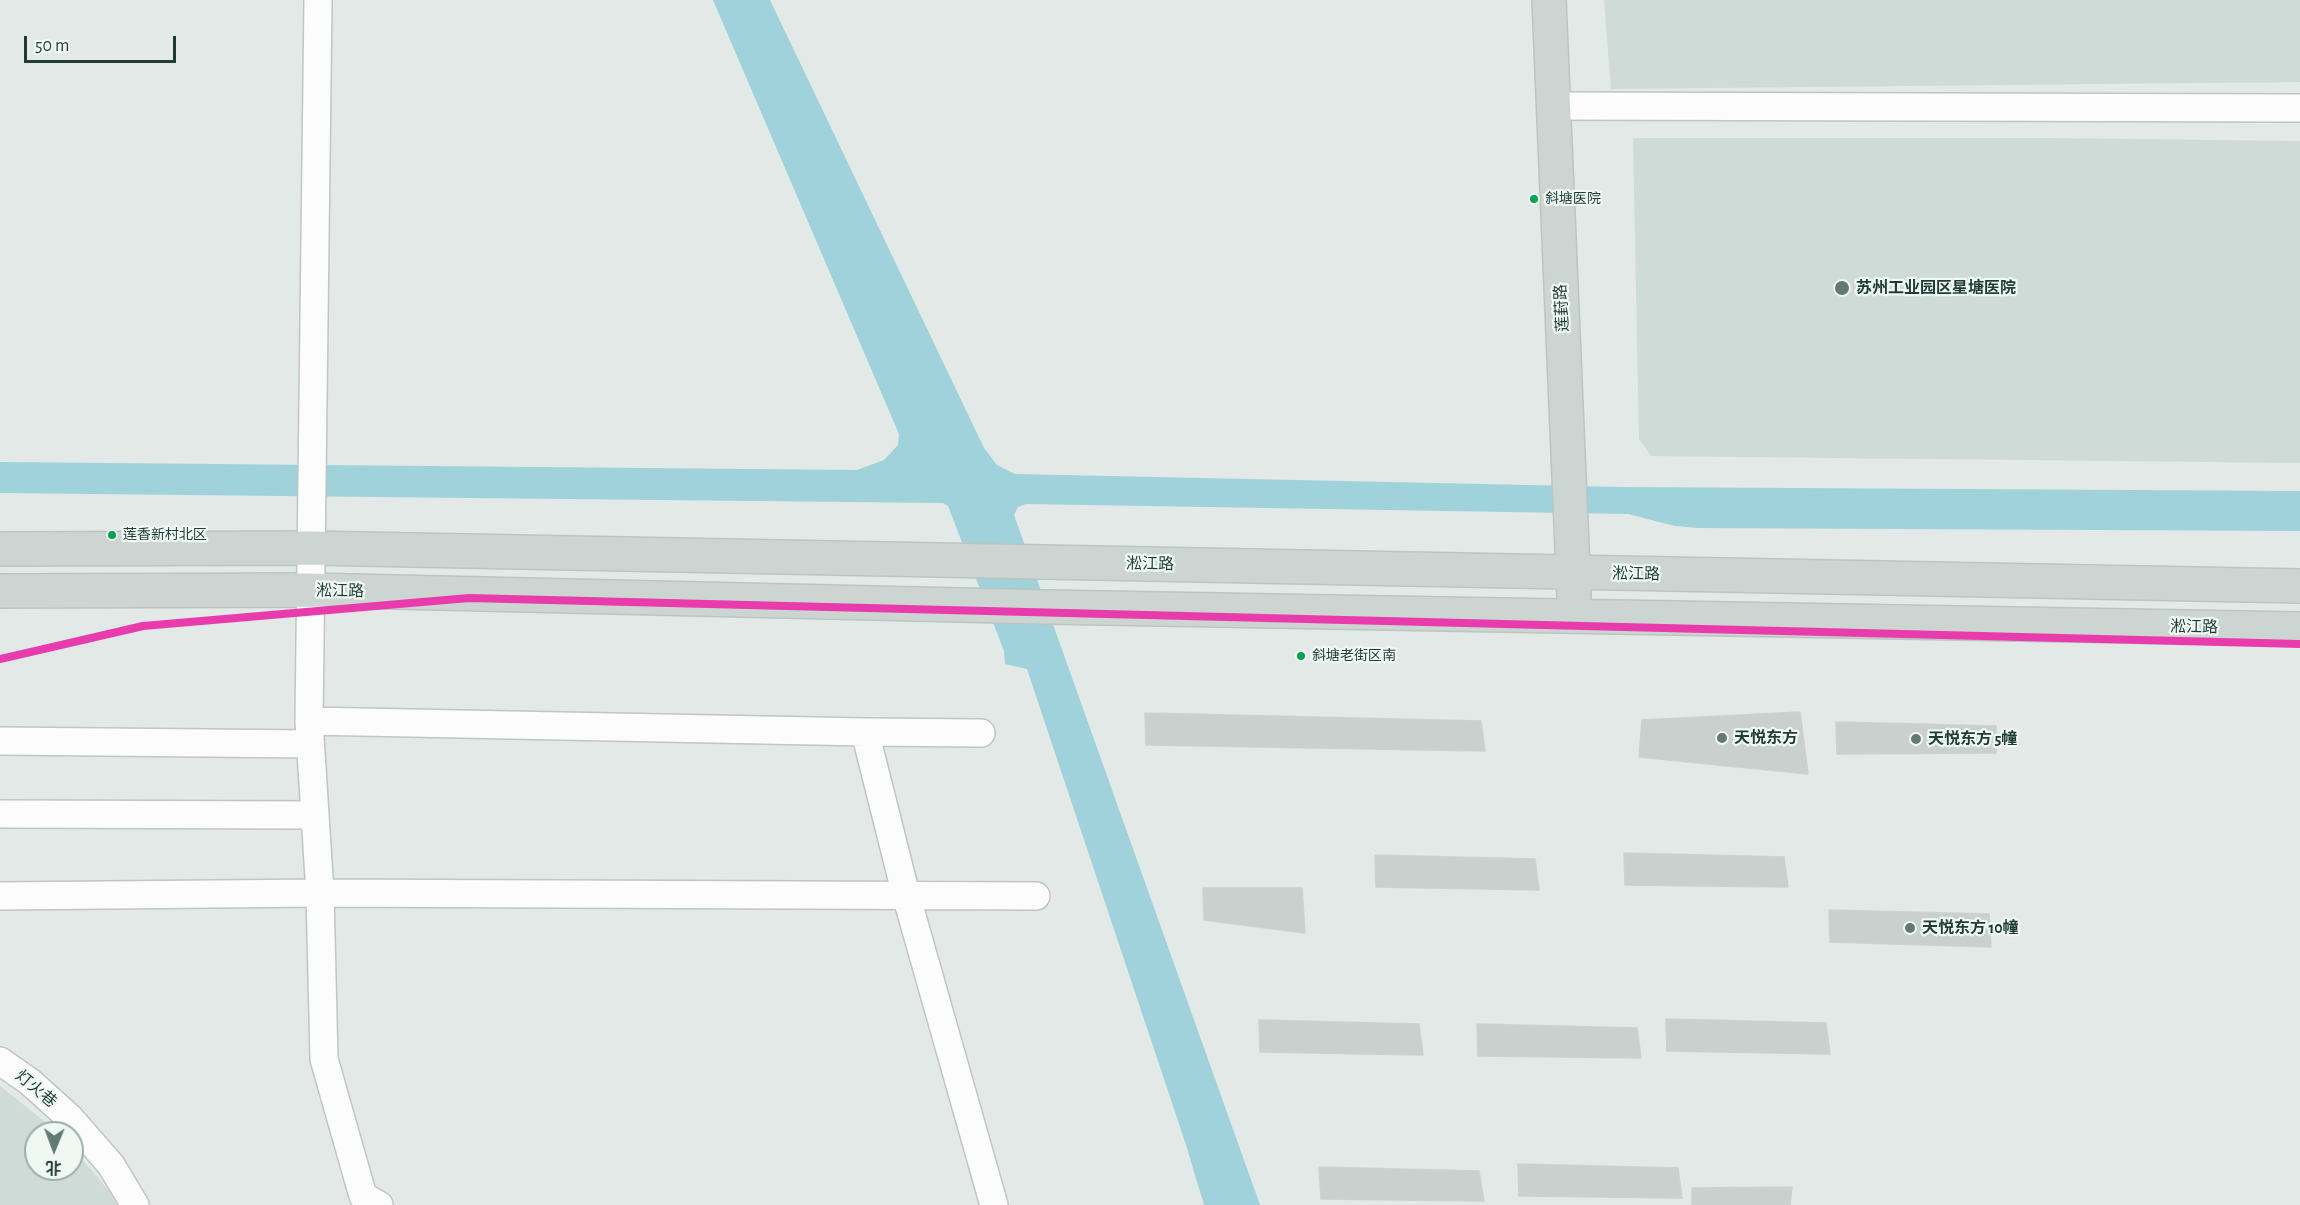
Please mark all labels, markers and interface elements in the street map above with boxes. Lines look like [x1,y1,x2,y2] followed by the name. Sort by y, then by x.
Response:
[27,24,178,62] scale bar
[35,37,69,55] text: 50 m
[1545,191,1601,207] place label: 斜塘医院
[1528,193,1540,205] marker: 斜塘医院
[1856,278,2016,298] place label: 苏州工业园区星塘医院
[1833,279,1851,297] marker: 苏州工业园区星塘医院
[1551,284,1573,332] street label: 莲葑路
[123,527,207,543] place label: 莲香新村北区
[106,529,118,541] marker: 莲香新村北区
[1126,554,1174,574] street label: 淞江路
[1612,564,1660,584] street label: 淞江路
[316,581,364,601] street label: 淞江路
[2170,617,2218,637] street label: 淞江路
[1312,648,1396,664] place label: 斜塘老街区南
[1295,650,1307,662] marker: 斜塘老街区南
[1734,728,1798,748] place label: 天悦东方
[1928,729,2017,749] place label: 天悦东方 5幢
[1715,731,1729,745] marker: 天悦东方
[1909,732,1923,746] marker: 天悦东方 5幢
[1922,918,2019,938] place label: 天悦东方 10幢
[1903,921,1917,935] marker: 天悦东方 10幢
[11,1066,61,1112] street label: 灯火巷
[24,1121,84,1181] north arrow
[46,1159,62,1175] text: 北

